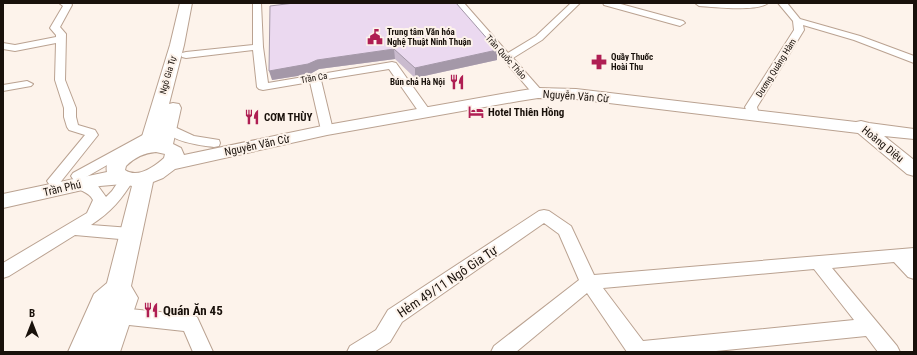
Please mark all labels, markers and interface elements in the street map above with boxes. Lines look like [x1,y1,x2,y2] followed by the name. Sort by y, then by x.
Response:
[387,27,471,47] place label: Trung tâm Văn hóa Nghệ Thuật Ninh Thuận
[366,28,384,46] public building icon: Trung tâm Văn hóa Nghệ Thuật Ninh Thuận
[484,33,529,81] street label: Trần Quốc Thảo
[754,37,798,99] street label: Dương Quảng Hàm
[611,52,653,72] place label: Quầy Thuốc Hoài Thu
[590,53,608,71] pharmacy icon: Quầy Thuốc Hoài Thu
[158,55,178,95] street label: Ngô Gia Tự
[300,71,328,85] street label: Trần Ca
[448,73,466,91] restaurant icon: Bún chả Hà Nội
[390,77,445,87] place label: Bún chả Hà Nội
[542,88,610,105] street label: Nguyễn Văn Cừ
[467,103,485,121] hotel icon: Hotel Thiên Hồng
[488,106,564,119] place label: Hotel Thiên Hồng
[243,108,261,126] restaurant icon: CƠM THÙY
[264,111,313,124] place label: CƠM THÙY
[859,124,906,165] street label: Hoàng Diệu
[223,132,292,159] street label: Nguyễn Văn Cừ
[42,178,82,199] street label: Trần Phú
[394,242,501,320] street label: Hẻm 49/11 Ngô Gia Tự
[142,301,160,319] restaurant icon: Quán Ăn 45
[12,303,52,343] north arrow
[163,303,223,318] place label: Quán Ăn 45
[29,307,35,320] text: B

